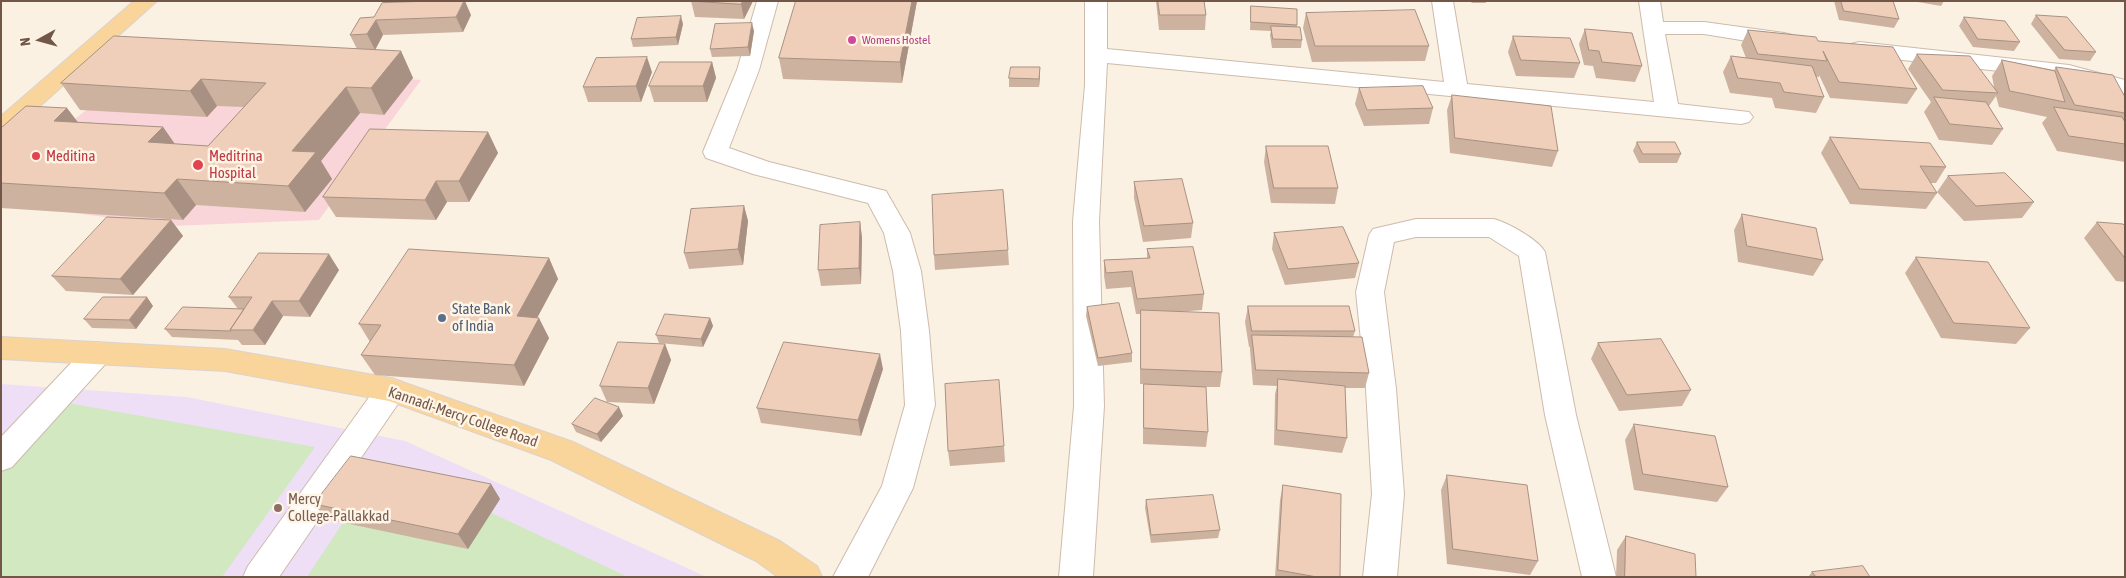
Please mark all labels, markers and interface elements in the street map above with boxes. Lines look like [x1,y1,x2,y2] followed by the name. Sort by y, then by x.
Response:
[15,15,65,65] north arrow
[862,33,931,47] place label: Womens Hostel
[846,34,858,46] marker: Womens Hostel
[17,37,34,47] text: N
[46,147,95,165] place label: Meditina
[209,147,263,182] place label: Meditrina Hospital
[30,150,42,162] marker: Meditina
[191,158,205,172] marker: Meditrina Hospital
[452,300,511,335] place label: State Bank of India
[436,312,448,324] marker: State Bank of India
[386,383,540,451] street label: Kannadi-Mercy College Road
[288,490,389,525] place label: Mercy College-Pallakkad
[272,502,284,514] marker: Mercy College-Pallakkad

